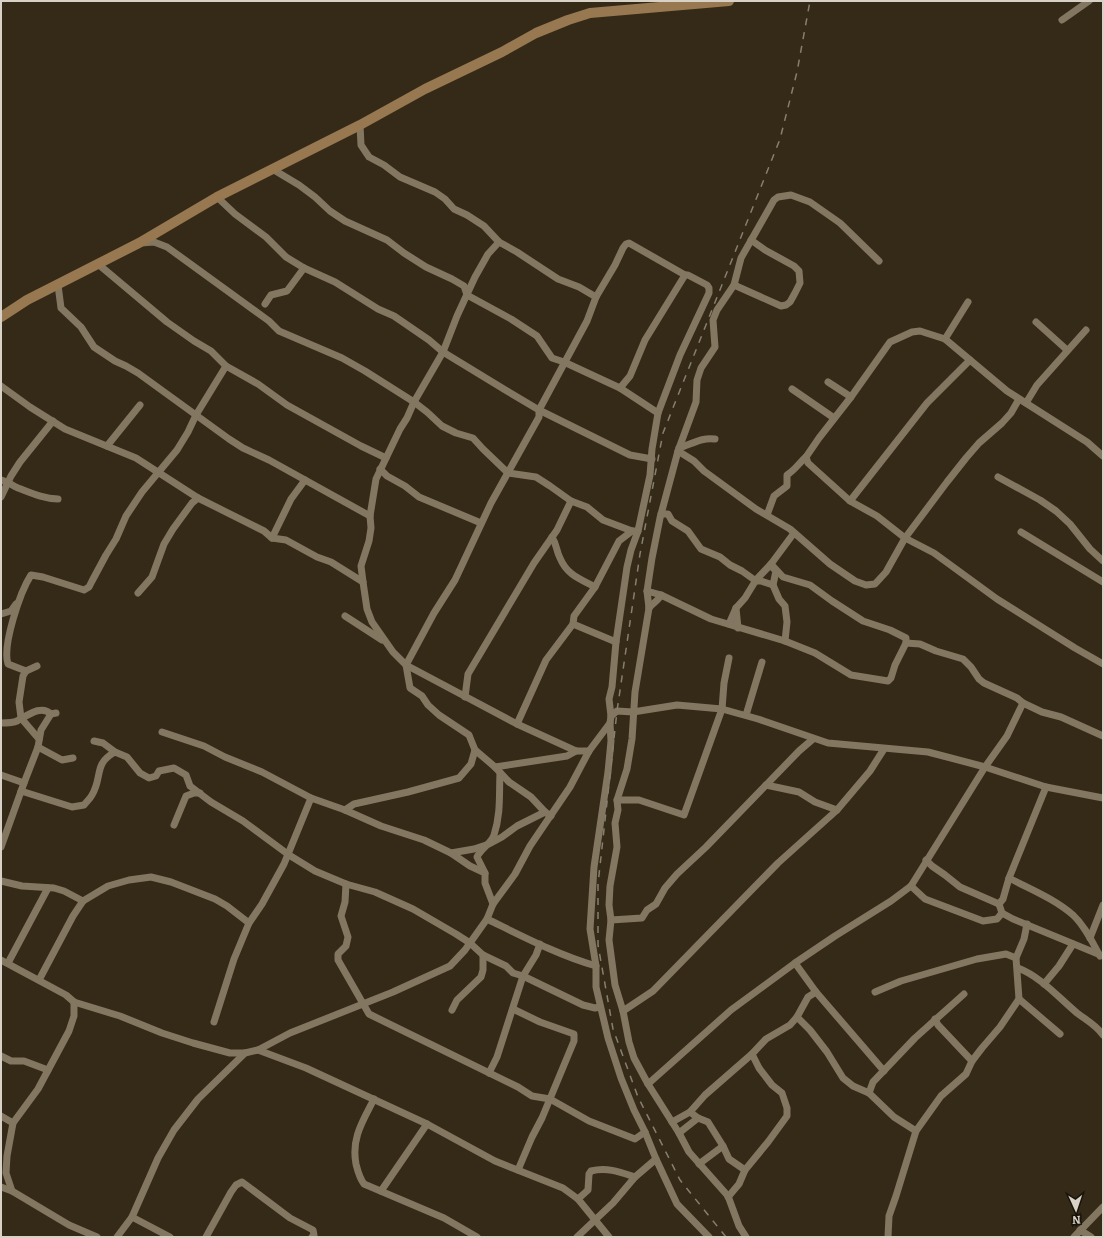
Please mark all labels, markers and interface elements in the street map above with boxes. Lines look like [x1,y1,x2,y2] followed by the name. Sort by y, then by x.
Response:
[1056,1190,1096,1230] north arrow
[1071,1213,1081,1226] text: N

